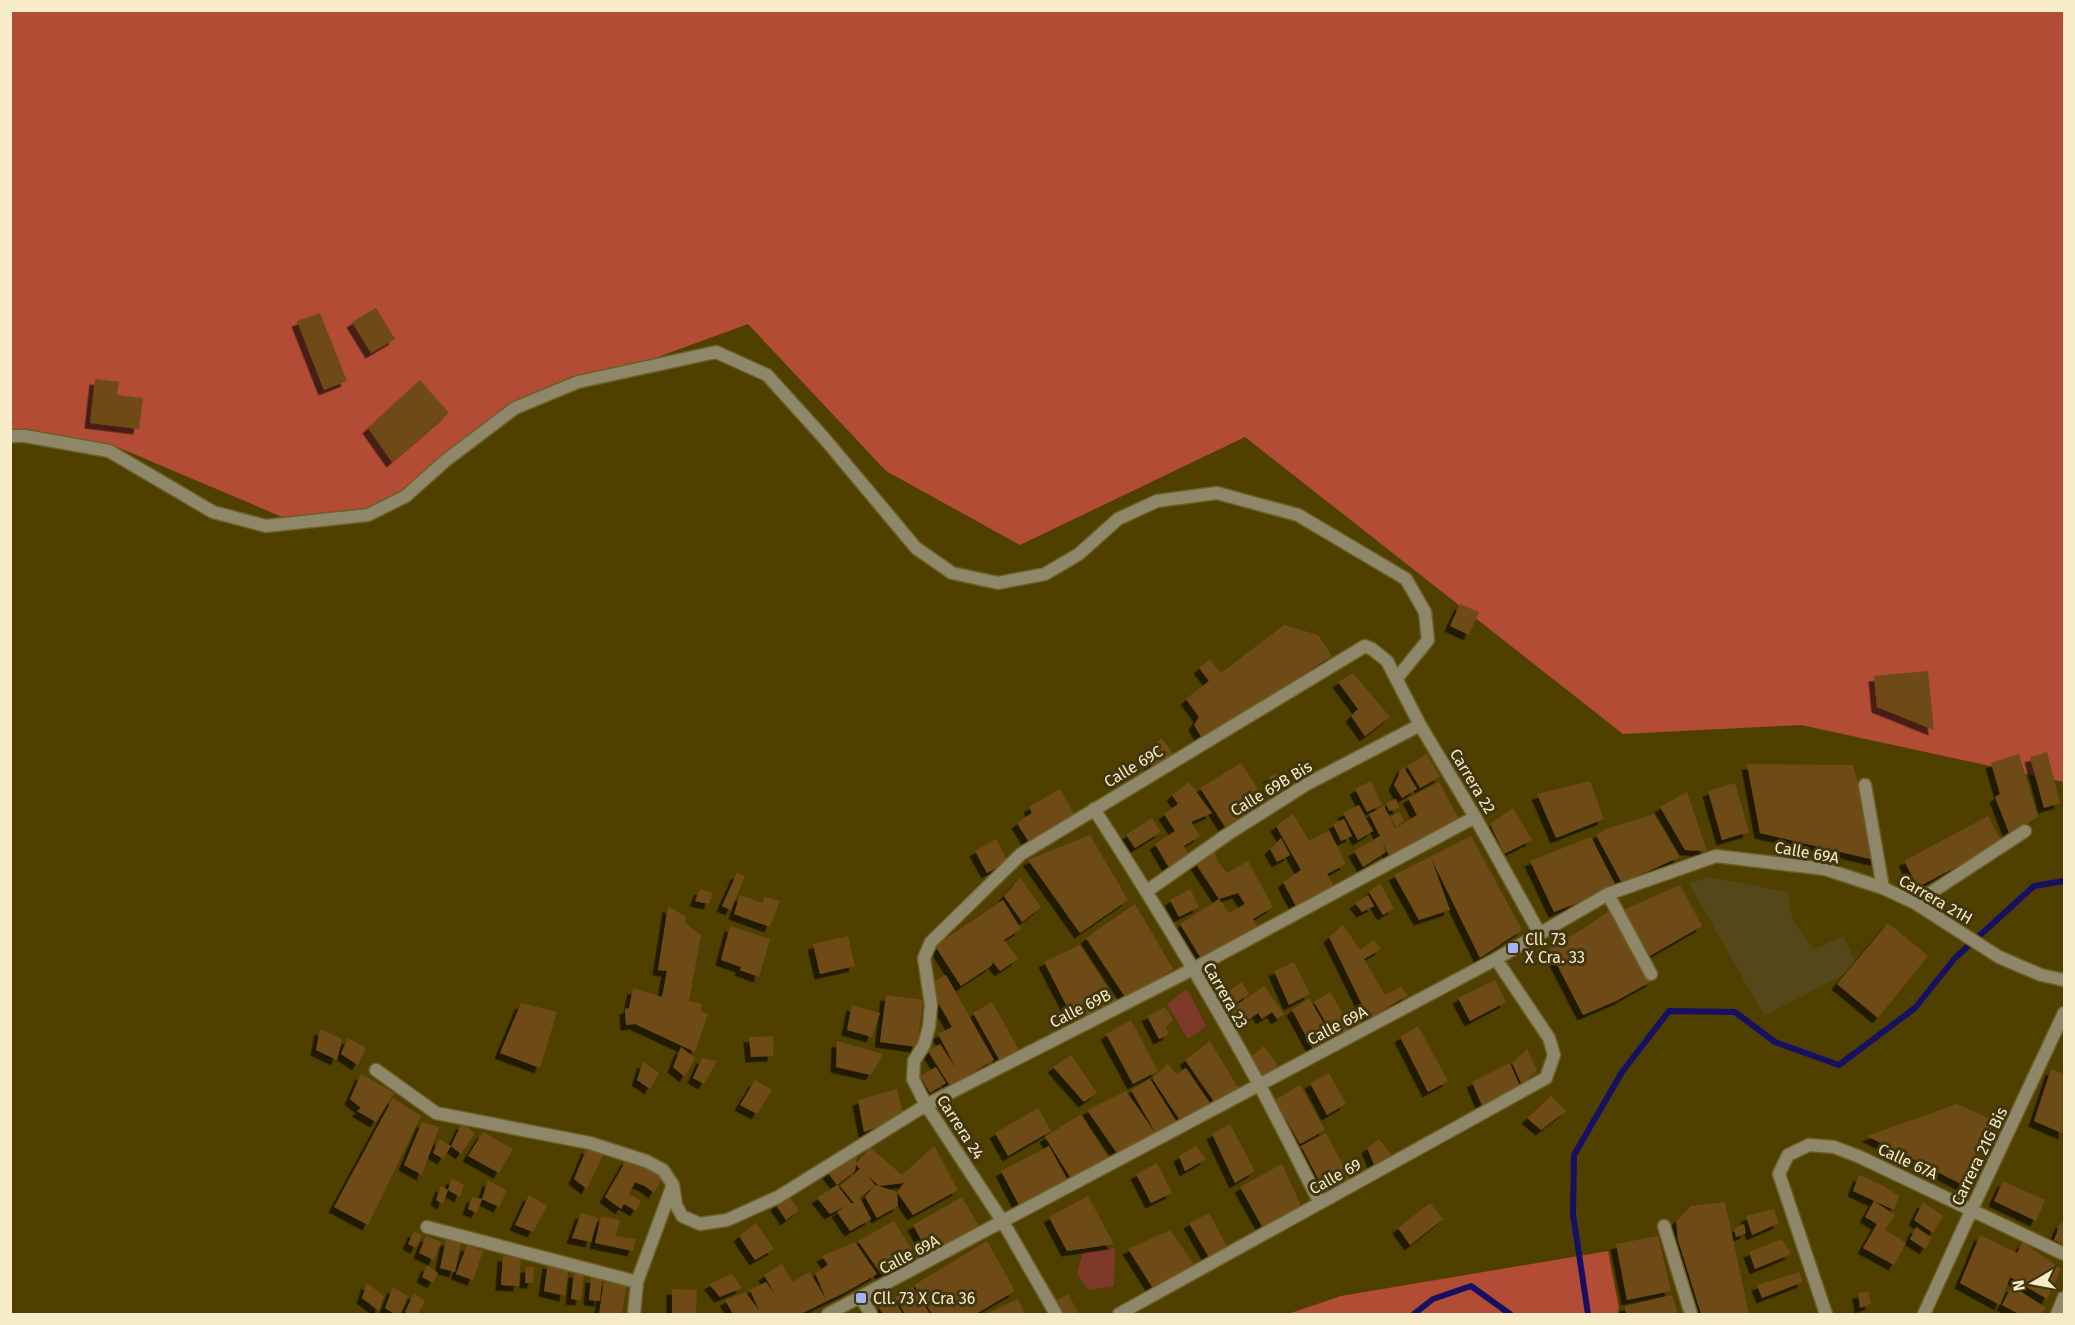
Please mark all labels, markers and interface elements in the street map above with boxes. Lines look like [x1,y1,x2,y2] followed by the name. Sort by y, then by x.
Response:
[1100,741,1166,791] street label: Calle 69C
[1446,745,1499,817] street label: Carrera 22
[1227,757,1316,820] street label: Calle 69B Bis
[1773,837,1842,868] street label: Calle 69A
[1895,871,1976,928] street label: Carrera 21H
[1525,930,1585,967] place label: Cll. 73 X Cra. 33
[1506,941,1520,955] marker: Cll. 73 X Cra. 33
[1199,959,1252,1031] street label: Carrera 23
[1046,985,1114,1032] street label: Calle 69B
[1304,1001,1371,1049] street label: Calle 69A
[933,1092,989,1163] street label: Carrera 24
[1947,1104,2011,1209] street label: Carrera 21G Bis
[1875,1139,1941,1184] street label: Calle 67A
[1306,1154,1364,1198] street label: Calle 69
[876,1230,943,1278] street label: Calle 69A
[2003,1253,2063,1313] north arrow
[2008,1279,2029,1292] text: N
[873,1289,975,1308] place label: Cll. 73 X Cra 36
[854,1291,868,1305] marker: Cll. 73 X Cra 36

